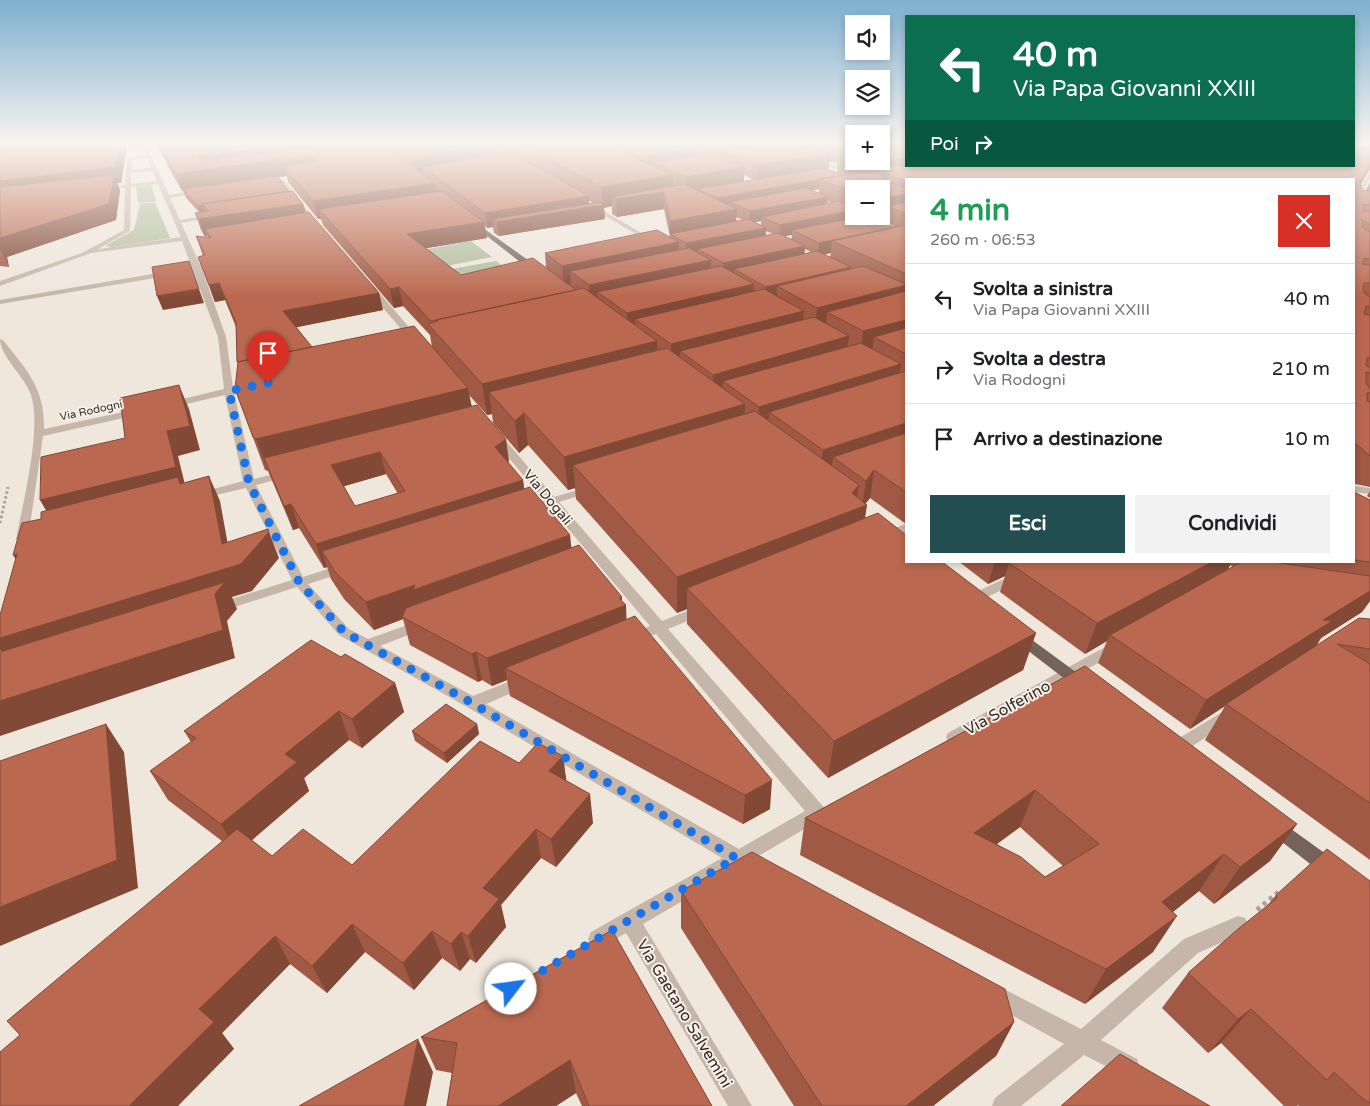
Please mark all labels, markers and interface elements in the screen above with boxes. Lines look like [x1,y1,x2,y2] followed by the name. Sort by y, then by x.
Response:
[845,15,890,225] map controls
[845,15,890,60] button: sound
[1013,34,1098,76] text: 40 m
[930,35,995,100] icon: left
[845,70,890,115] button: layers
[1013,76,1256,102] text: Via Papa Giovanni XXIII
[845,125,890,170] button: +
[969,130,997,158] icon: right
[930,133,959,155] text: Poi
[845,180,890,225] button: −
[930,192,1010,229] text: 4 min
[1278,195,1330,247] button: close
[930,230,1036,250] text: 260 m · 06:53
[973,278,1113,300] text: Svolta a sinistra
[930,285,958,313] icon: left
[1284,288,1330,310] text: 40 m
[973,300,1150,320] text: Via Papa Giovanni XXIII
[247,332,289,383] pin
[254,339,282,367] icon: arrive
[973,348,1106,370] text: Svolta a destra
[930,355,958,383] icon: right
[1272,358,1330,380] text: 210 m
[973,370,1066,390] text: Via Rodogni
[59,397,124,423] street label: Via Rodogni
[930,425,958,453] icon: arrive
[973,428,1163,450] text: Arrivo a destinazione
[1284,428,1330,450] text: 10 m
[520,466,576,528] street label: Via Dogali
[930,495,1125,553] button: Esci
[1135,495,1330,553] button: Condividi
[961,676,1054,740] street label: Via Solferino
[632,936,736,1091] street label: Via Gaetano Salvemini
[484,962,536,1014] position arrow

